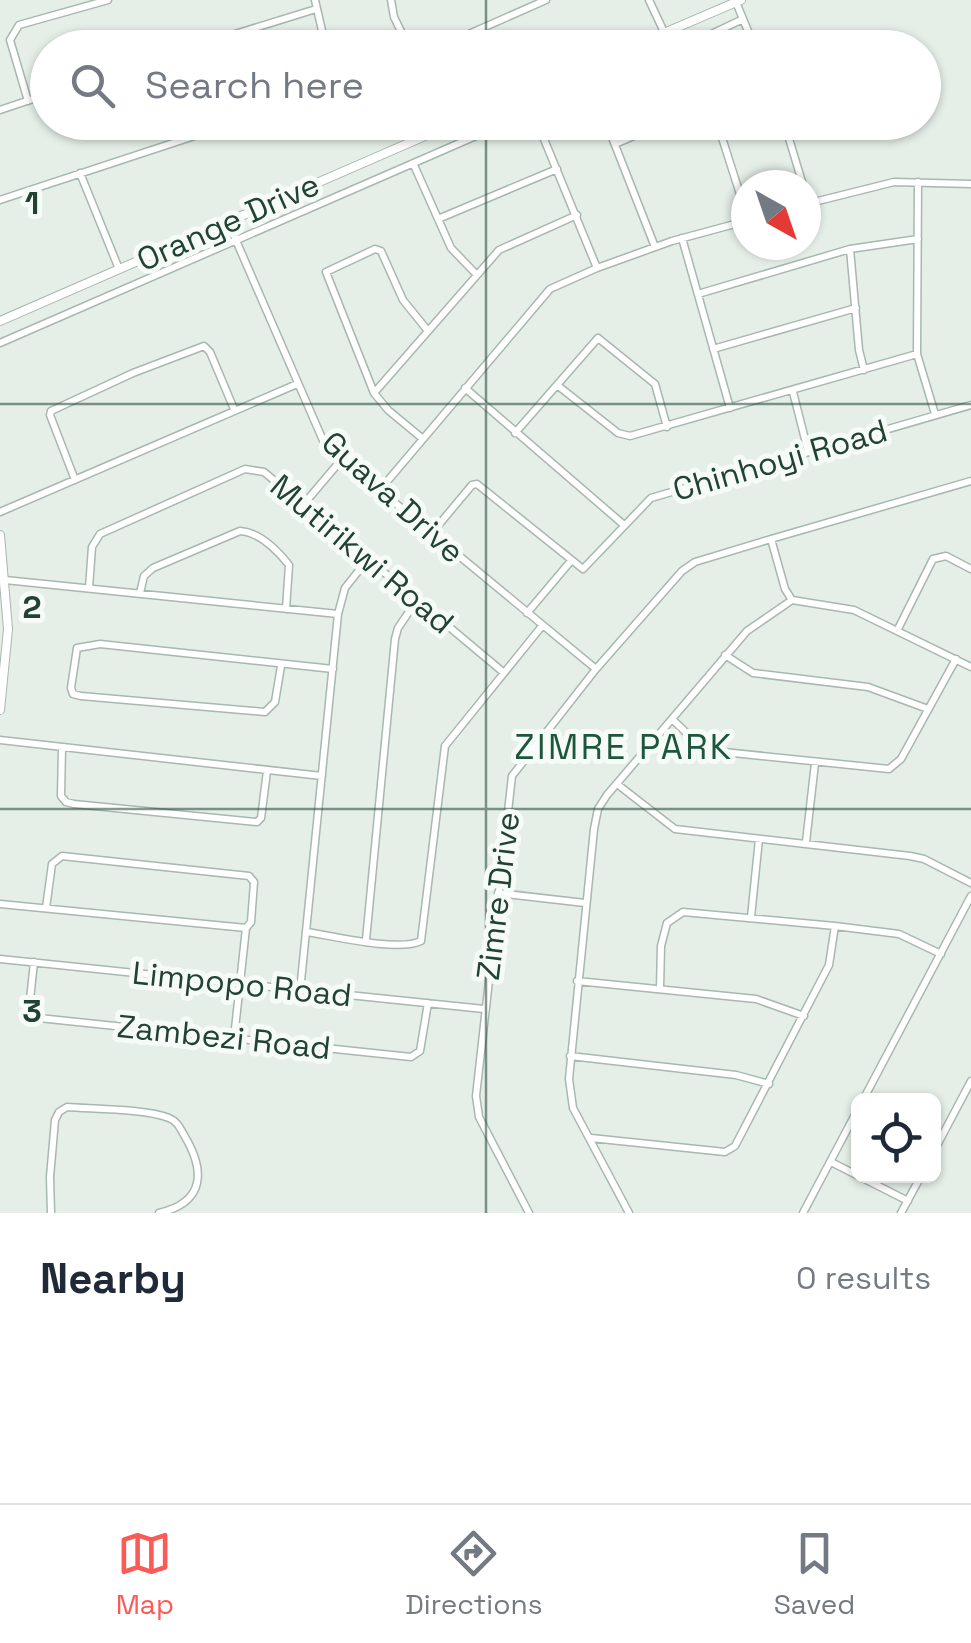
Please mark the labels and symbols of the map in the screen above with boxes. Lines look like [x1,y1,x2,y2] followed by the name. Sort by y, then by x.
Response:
[131,164,325,280] street label: Orange Drive
[731,170,821,260] north arrow
[25,183,39,223] text: 1
[668,410,892,510] street label: Chinhoyi Road
[313,422,473,572] street label: Guava Drive
[262,466,462,642] street label: Mutirikwi Road
[22,587,42,627] text: 2
[514,725,734,769] district label: ZIMRE PARK
[468,810,528,982] street label: Zimre Drive
[130,953,354,1015] street label: Limpopo Road
[22,991,42,1031] text: 3
[115,1006,333,1068] street label: Zambezi Road

